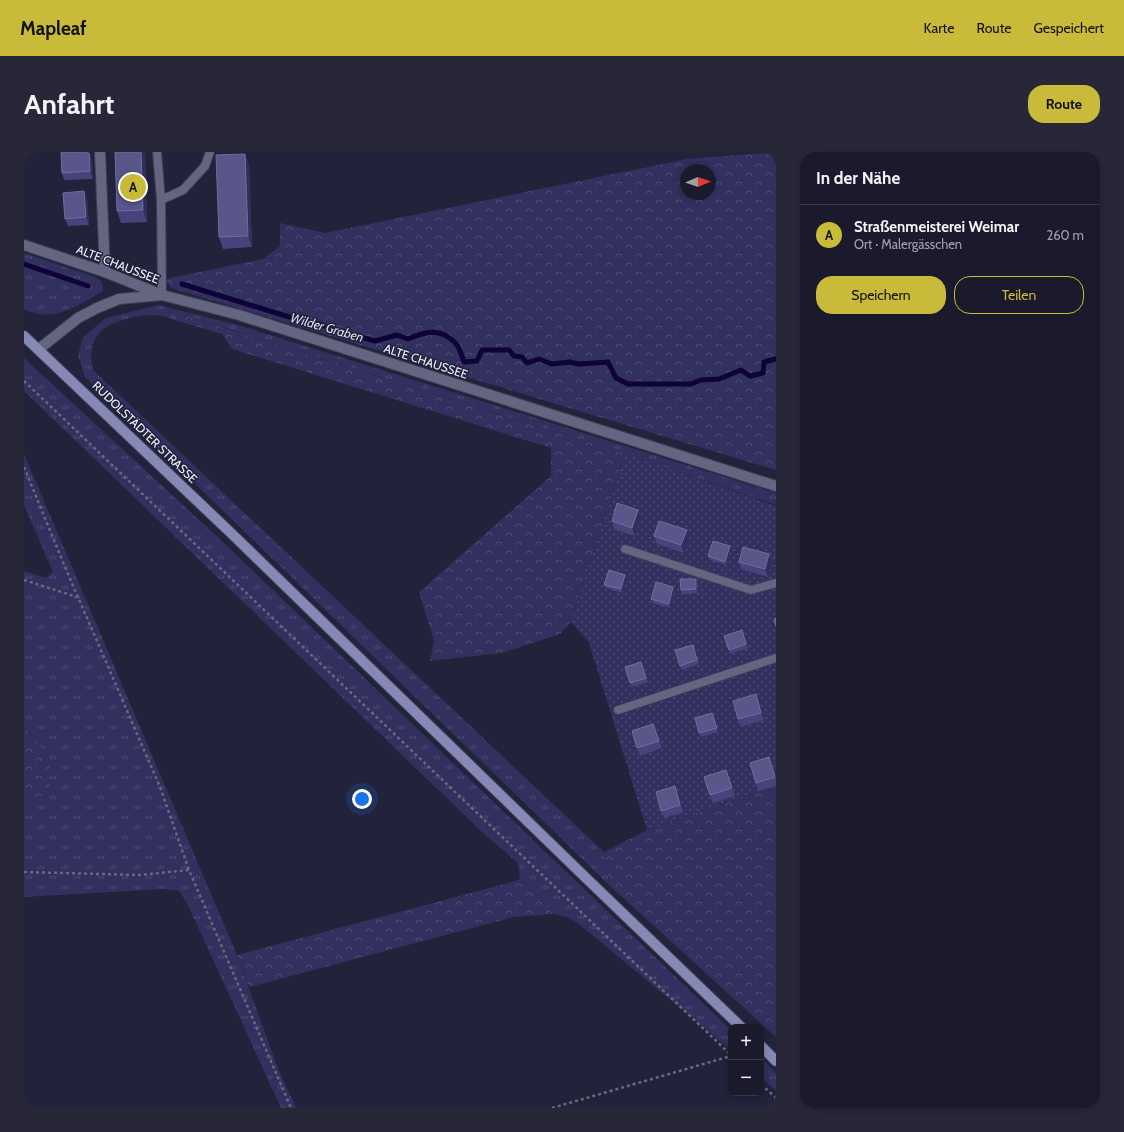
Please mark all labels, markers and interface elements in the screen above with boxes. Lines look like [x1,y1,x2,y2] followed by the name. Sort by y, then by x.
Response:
[20,17,87,40] text: Mapleaf
[924,19,954,37] text: Karte
[976,19,1012,37] text: Route
[1034,19,1104,37] text: Gespeichert
[1028,85,1100,123] button: Route
[24,87,114,121] text: Anfahrt
[680,164,716,200] north arrow
[816,168,900,188] text: In der Nähe
[120,172,146,202] pin: A
[854,218,1019,236] text: Straßenmeisterei Weimar
[825,227,833,243] text: A
[1046,227,1084,243] text: 260 m
[854,236,962,252] text: Ort · Malergässchen
[75,241,162,287] street label: ALTE CHAUSSEE
[816,276,946,314] button: Speichern
[954,276,1084,314] button: Teilen
[289,309,365,345] water label: Wilder Graben
[382,340,470,382] street label: ALTE CHAUSSEE
[89,378,201,486] street label: RUDOLSTÄDTER STRASSE
[352,789,372,809] your location
[728,1024,764,1096] map controls
[728,1024,764,1060] button: +
[728,1060,764,1096] button: −

